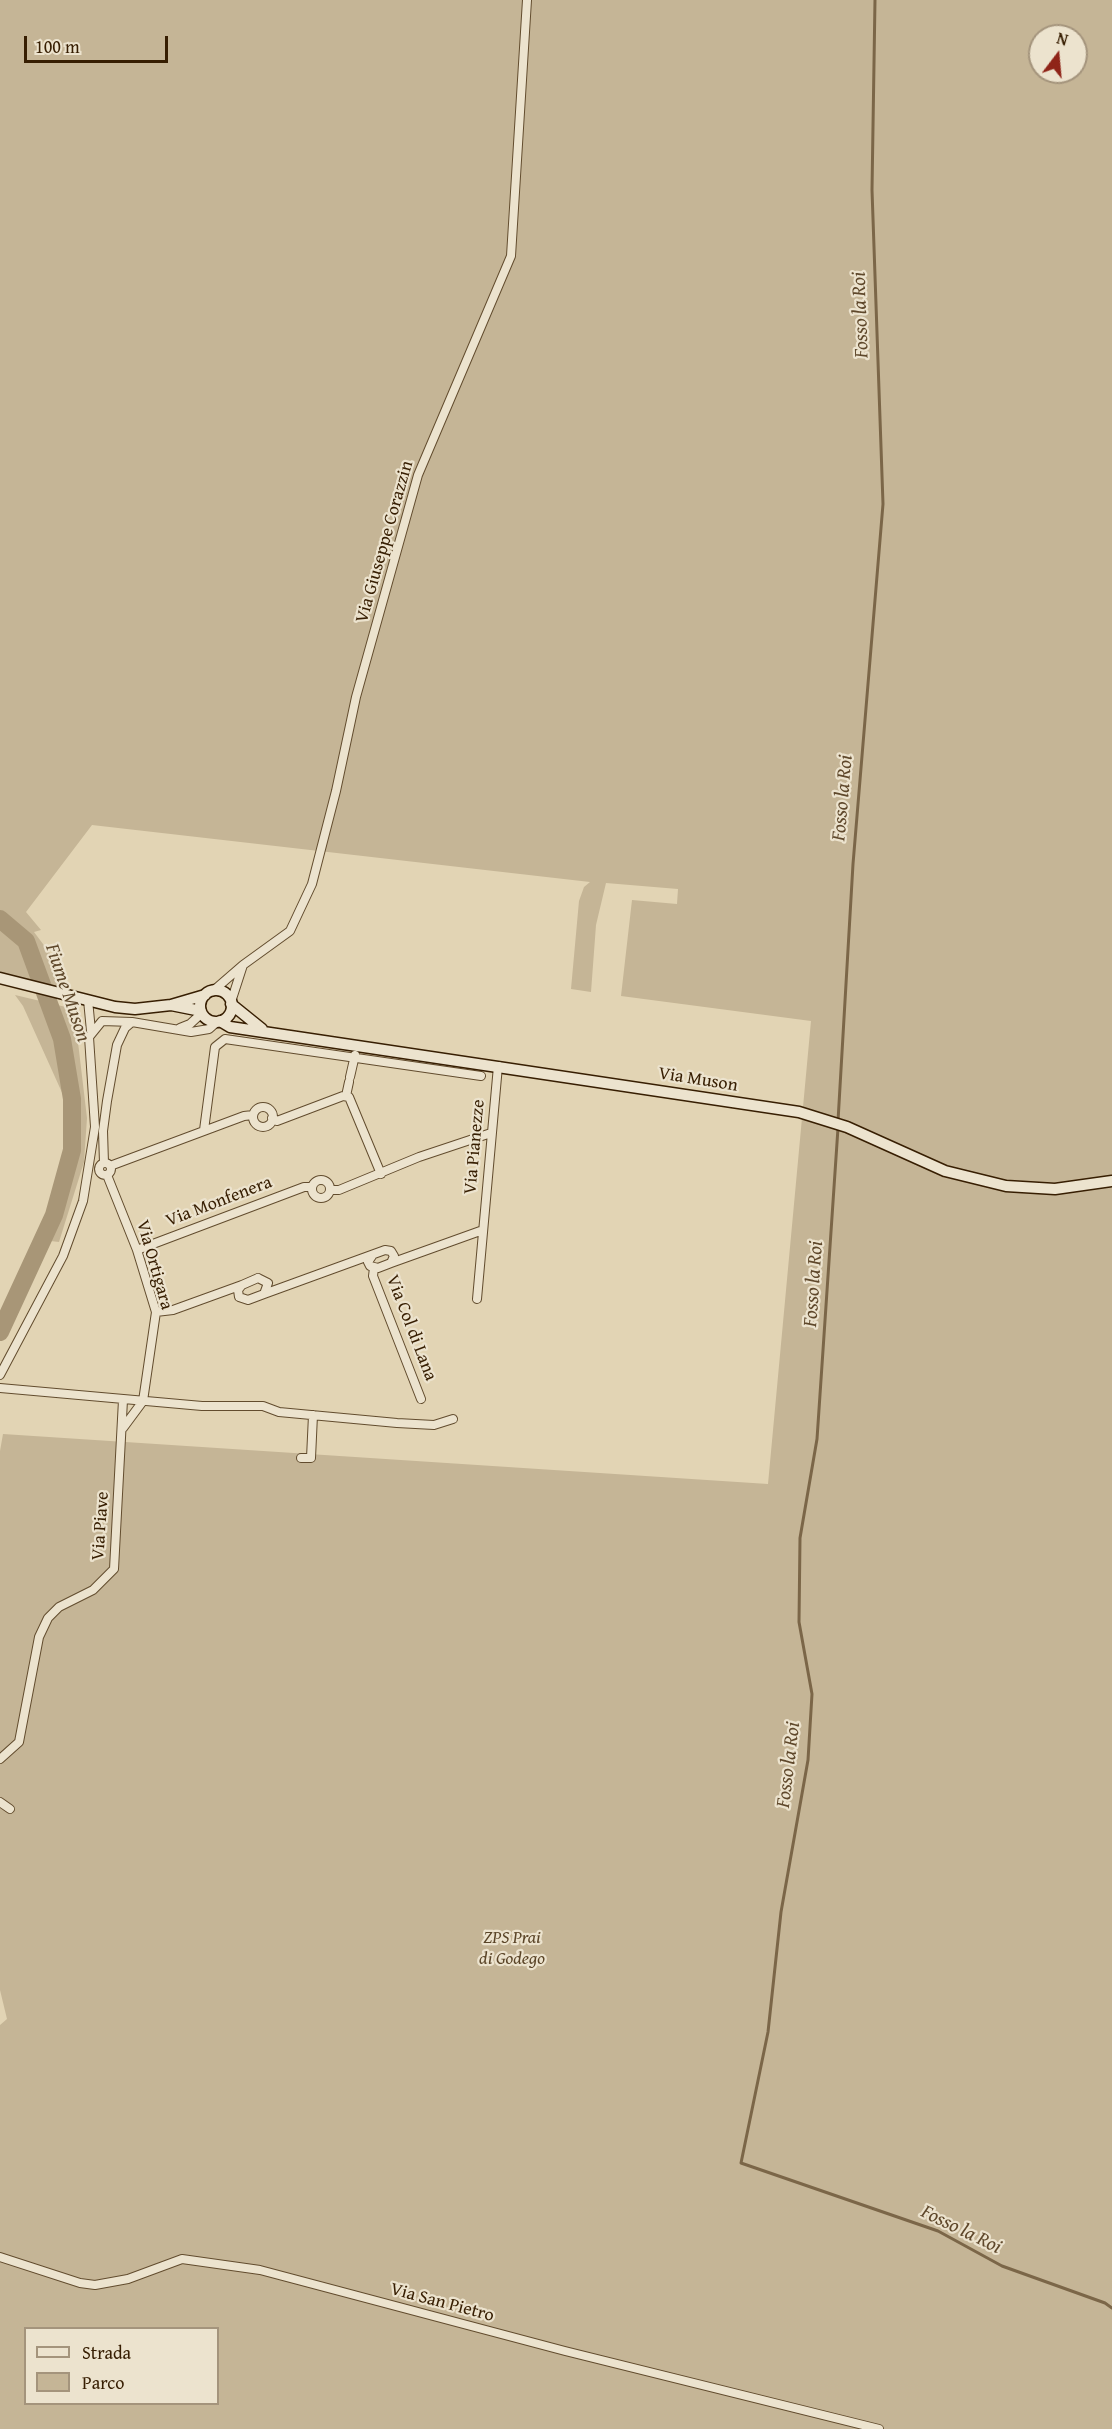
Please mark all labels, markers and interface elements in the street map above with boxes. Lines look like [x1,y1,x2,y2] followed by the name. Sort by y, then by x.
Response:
[27,24,171,62] scale bar
[1028,24,1088,84] north arrow
[1054,26,1071,52] text: N
[35,33,80,60] text: 100 m
[848,271,874,359] water label: Fosso la Roi
[351,458,419,626] street label: Via Giuseppe Corazzin
[827,754,859,842] water label: Fosso la Roi
[39,941,95,1045] water label: Fiume Muson
[657,1063,739,1097] street label: Via Muson
[460,1099,490,1195] street label: Via Pianezze
[163,1172,275,1232] street label: Via Monfenera
[131,1218,177,1312] street label: Via Ortigara
[799,1240,829,1328] water label: Fosso la Roi
[381,1272,441,1384] street label: Via Col di Lana
[88,1491,114,1561] street label: Via Piave
[772,1721,806,1809] water label: Fosso la Roi
[479,1927,545,1970] park label: ZPS Prai di Godego
[917,2200,1005,2260] water label: Fosso la Roi
[388,2279,496,2327] street label: Via San Pietro
[24,2327,219,2405] legend
[82,2339,131,2366] text: Strada
[82,2369,125,2396] text: Parco

